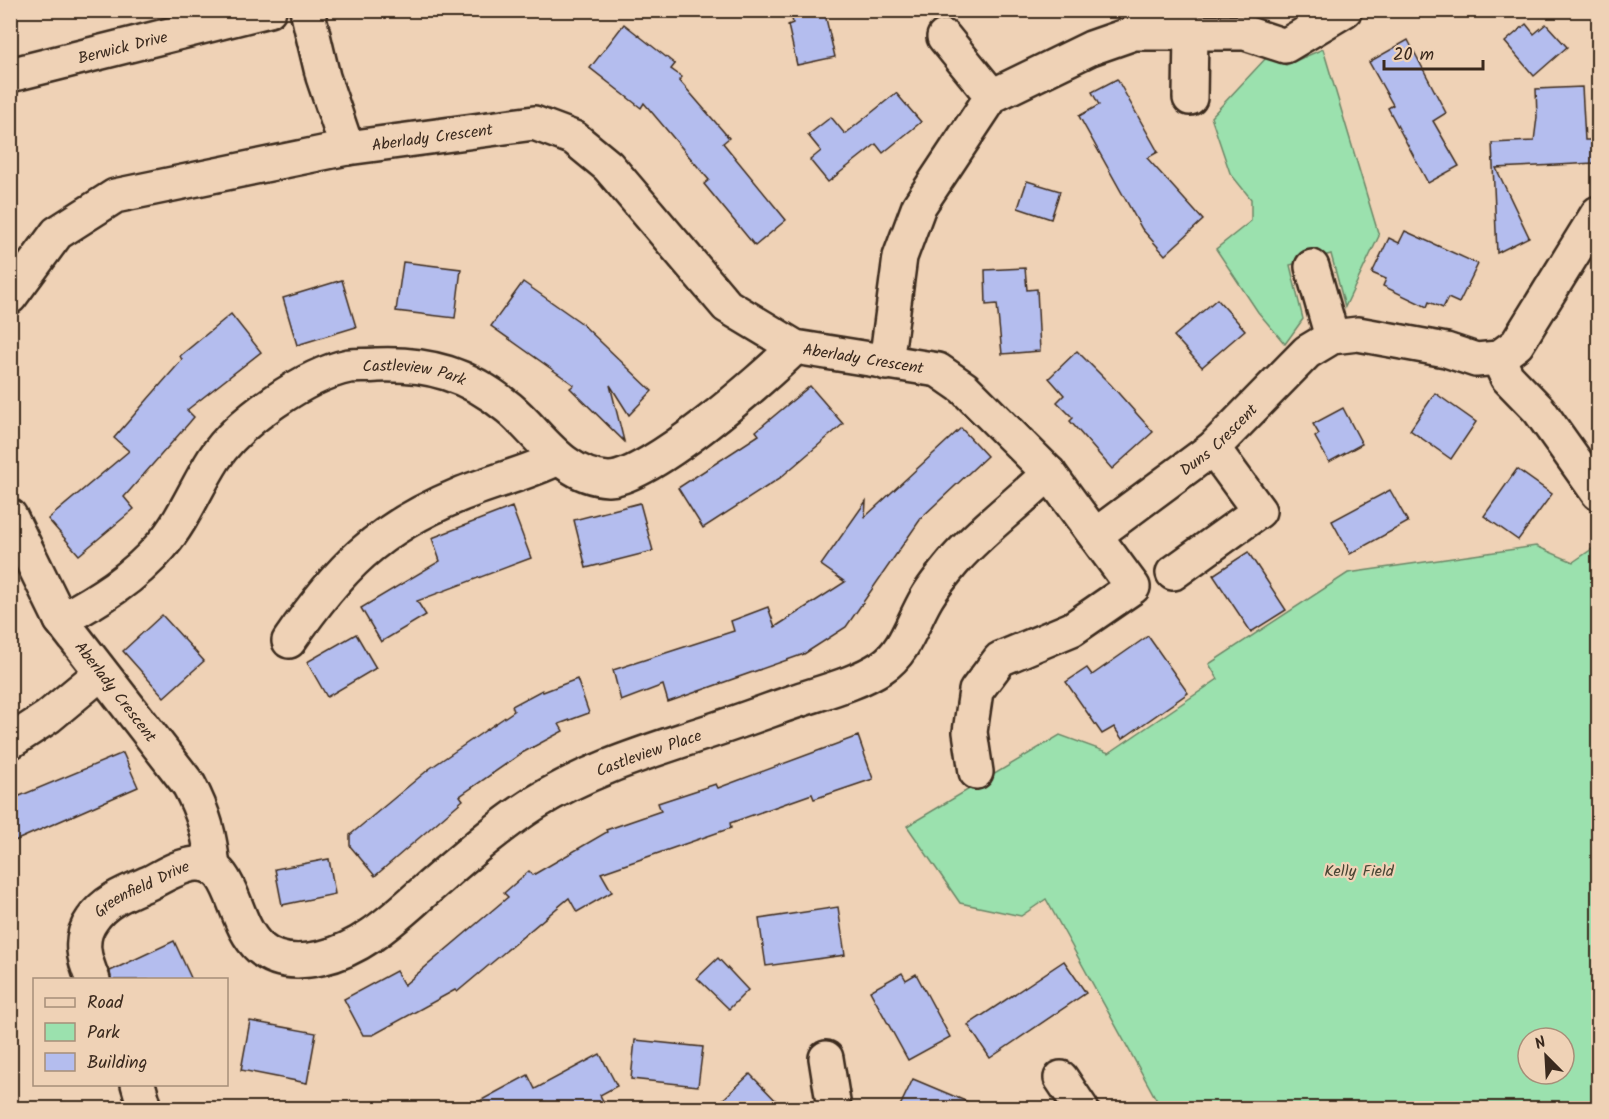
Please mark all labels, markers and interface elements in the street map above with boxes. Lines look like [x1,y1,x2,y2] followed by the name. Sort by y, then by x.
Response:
[75,25,170,72] street label: Berwick Drive
[1384,33,1483,71] scale bar
[1393,41,1434,70] text: 20 m
[370,118,495,159] street label: Aberlady Crescent
[801,337,926,382] street label: Aberlady Crescent
[362,354,470,393] street label: Castleview Park
[1175,398,1264,483] street label: Duns Crescent
[68,636,163,749] street label: Aberlady Crescent
[592,724,705,784] street label: Castleview Place
[88,854,192,924] street label: Greenfield Drive
[1324,859,1395,884] park label: Kelly Field
[33,978,228,1086] legend
[87,989,124,1018] text: Road
[87,1019,120,1048] text: Park
[1516,1026,1576,1086] north arrow
[1531,1030,1550,1057] text: N
[87,1049,147,1078] text: Building

